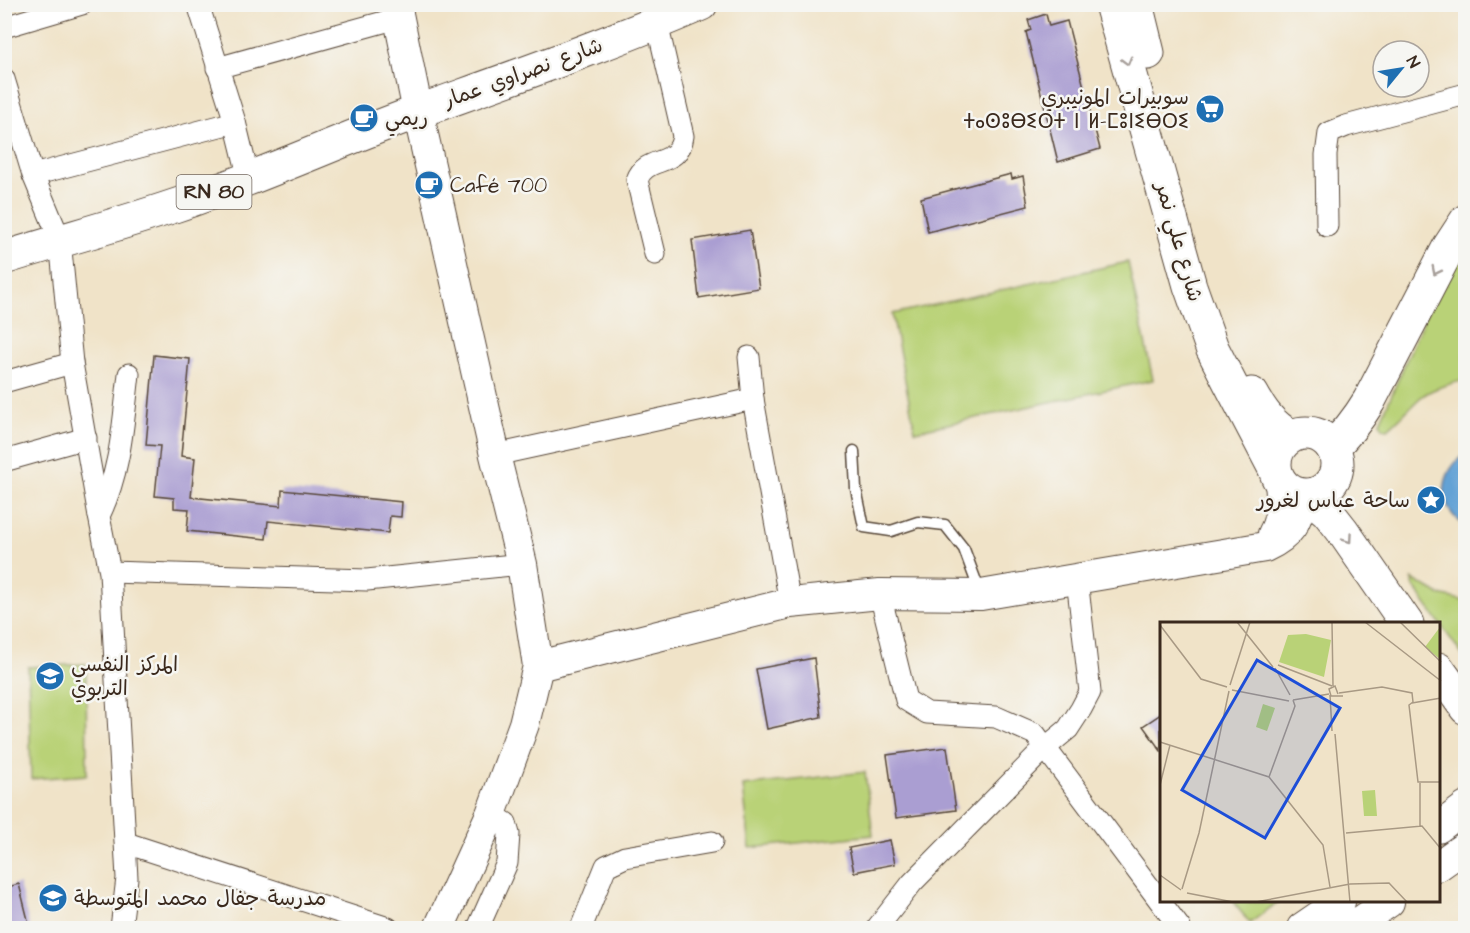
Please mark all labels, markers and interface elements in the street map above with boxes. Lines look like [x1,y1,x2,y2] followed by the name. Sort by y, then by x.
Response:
[438,31,607,116] street label: شارع نصراوي عمار
[1371,39,1431,99] north arrow
[1401,52,1425,72] text: N
[1120,55,1132,66] one-way arrow
[963,83,1189,136] place label: سوبيرات المونيبري ⵜⴰⵙⵓⴱⵉⵔⵜ ⵏ ⵍ-ⵎⵓⵏⵉⴱⵔⵉ
[1194,93,1226,125] supermarket icon: سوبيرات المونيبري ⵜⴰⵙⵓⴱⵉⵔⵜ ⵏ ⵍ-ⵎⵓⵏⵉⴱⵔⵉ
[348,102,380,134] cafe icon: ريمي
[385,104,428,137] place label: ريمي
[413,169,445,201] cafe icon: Café 700
[450,171,547,200] place label: Café 700
[176,175,252,209] road number: RN 80
[1144,177,1210,306] street label: شارع علي نمر
[1432,265,1444,276] one-way arrow
[1415,484,1447,516] place icon: ساحة عباس لغرور
[1255,486,1410,515] place label: ساحة عباس لغرور
[1341,532,1352,543] one-way arrow
[1160,622,1440,903] inset map
[71,650,178,703] place label: المركز النفسي التربوي
[34,660,66,692] school or university icon: المركز النفسي التربوي
[37,882,69,914] school or university icon: مدرسة جفال محمد المتوسطة
[74,884,326,913] place label: مدرسة جفال محمد المتوسطة

